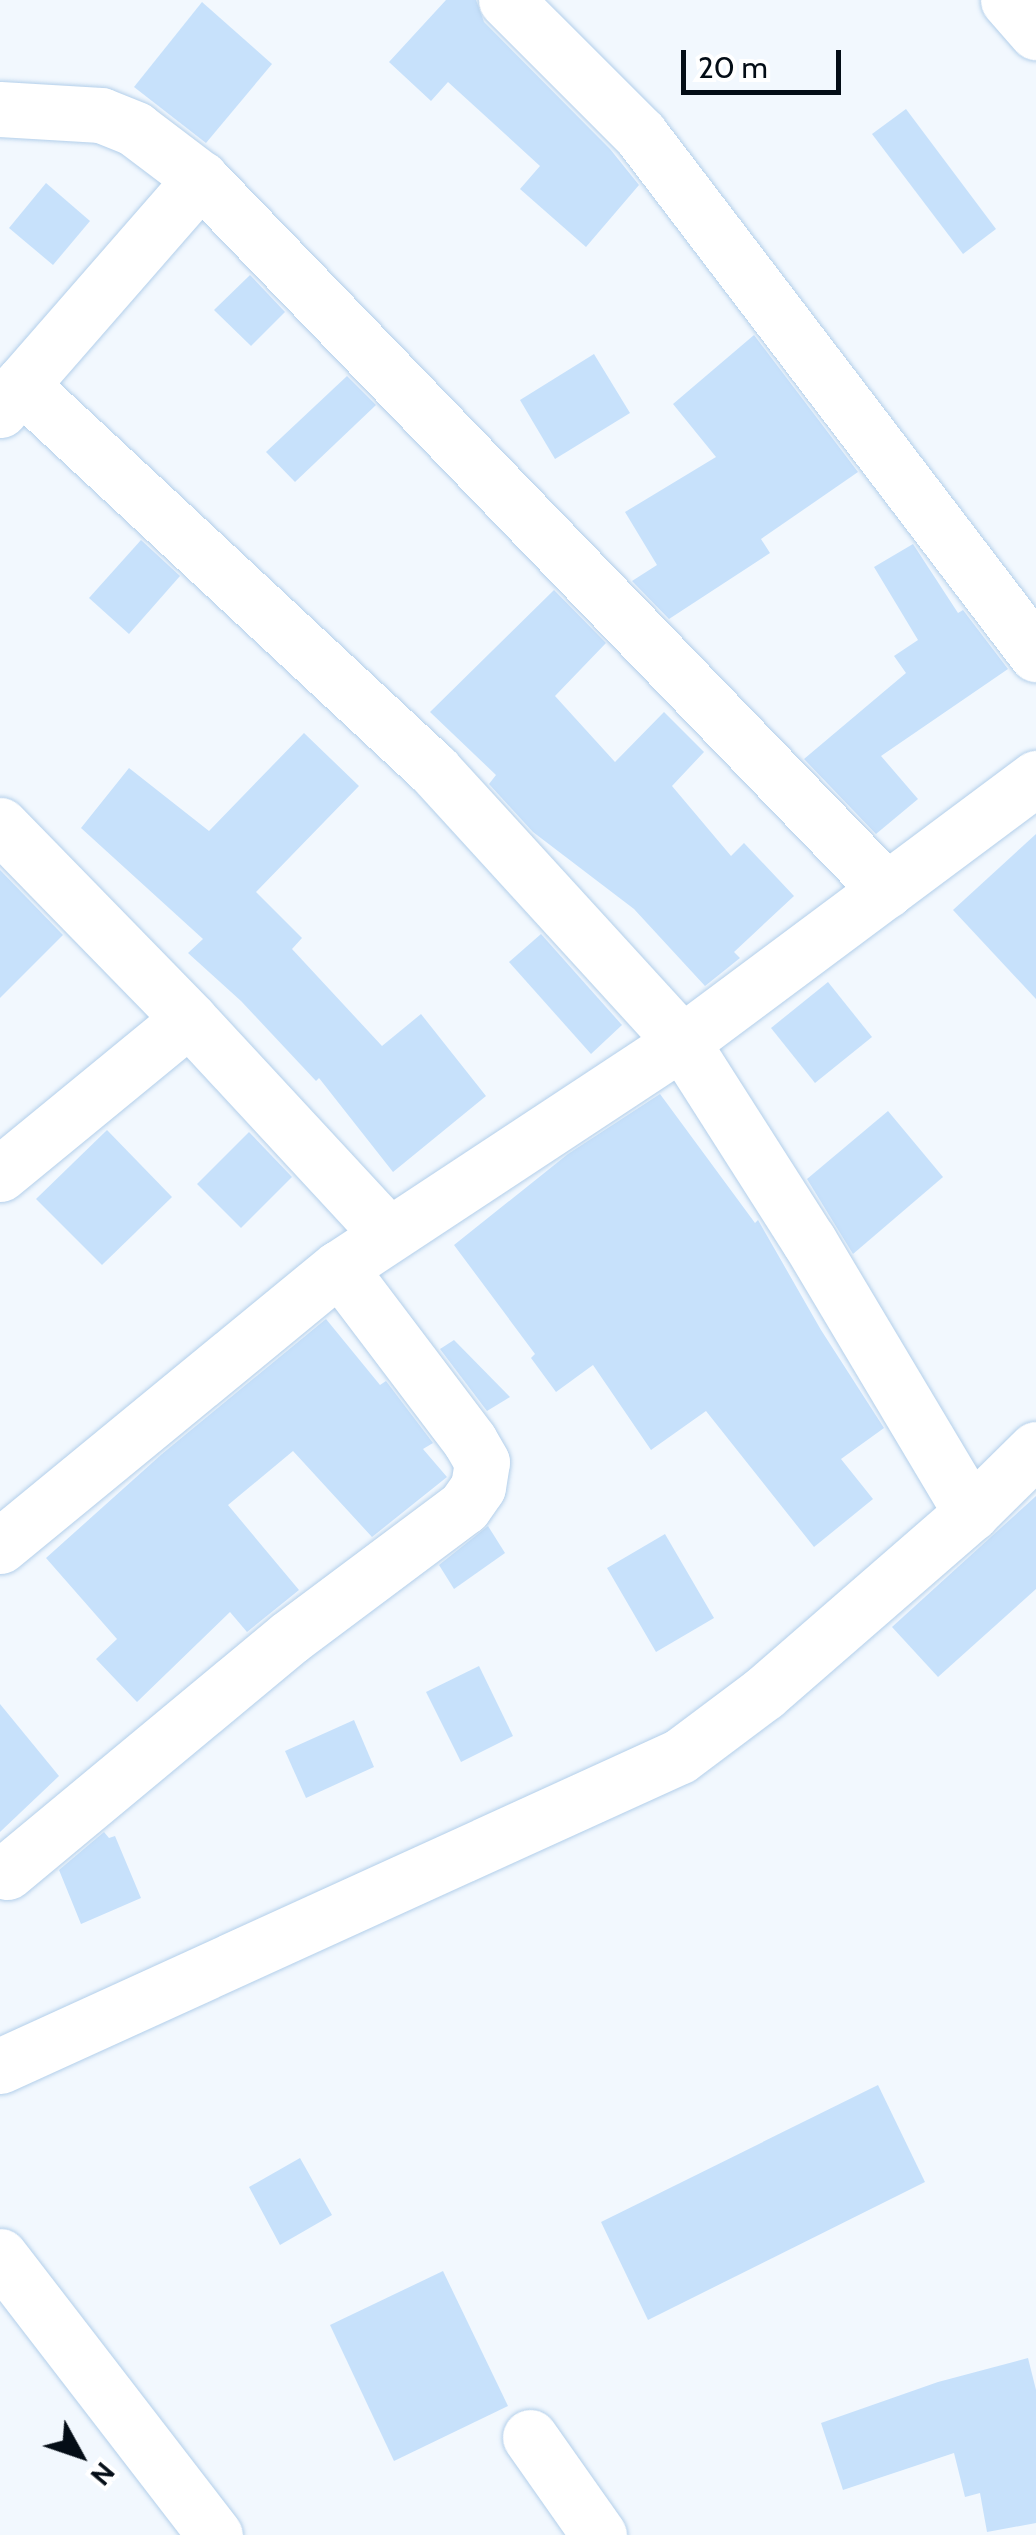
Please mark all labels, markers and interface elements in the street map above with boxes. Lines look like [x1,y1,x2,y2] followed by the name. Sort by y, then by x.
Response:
[686,30,846,92] scale bar
[698,49,768,86] text: 20 m
[30,2405,130,2505] north arrow
[84,2456,122,2493] text: N

